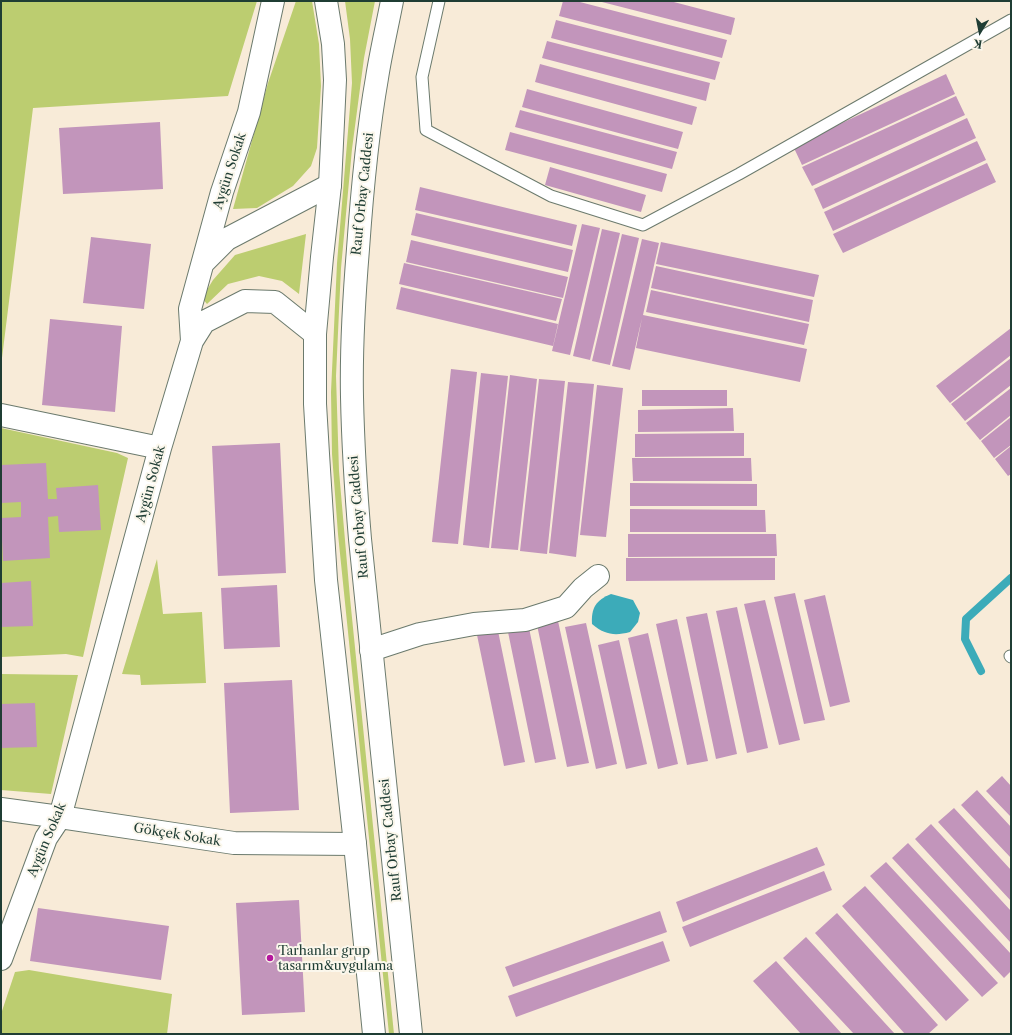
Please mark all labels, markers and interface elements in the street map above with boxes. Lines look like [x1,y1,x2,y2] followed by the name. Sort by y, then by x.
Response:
[960,12,1000,52] north arrow
[972,36,983,51] text: K
[210,131,250,211] street label: Aygün Sokak
[349,132,377,256] street label: Rauf Orbay Caddesi
[133,444,169,524] street label: Aygün Sokak
[346,455,372,579] street label: Rauf Orbay Caddesi
[377,778,405,902] street label: Rauf Orbay Caddesi
[24,800,70,880] street label: Aygün Sokak
[132,820,222,850] street label: Gökçek Sokak
[278,943,393,974] place label: Tarhanlar grup tasarım&uygulama
[265,953,275,963] marker: Tarhanlar grup tasarım&uygulama

